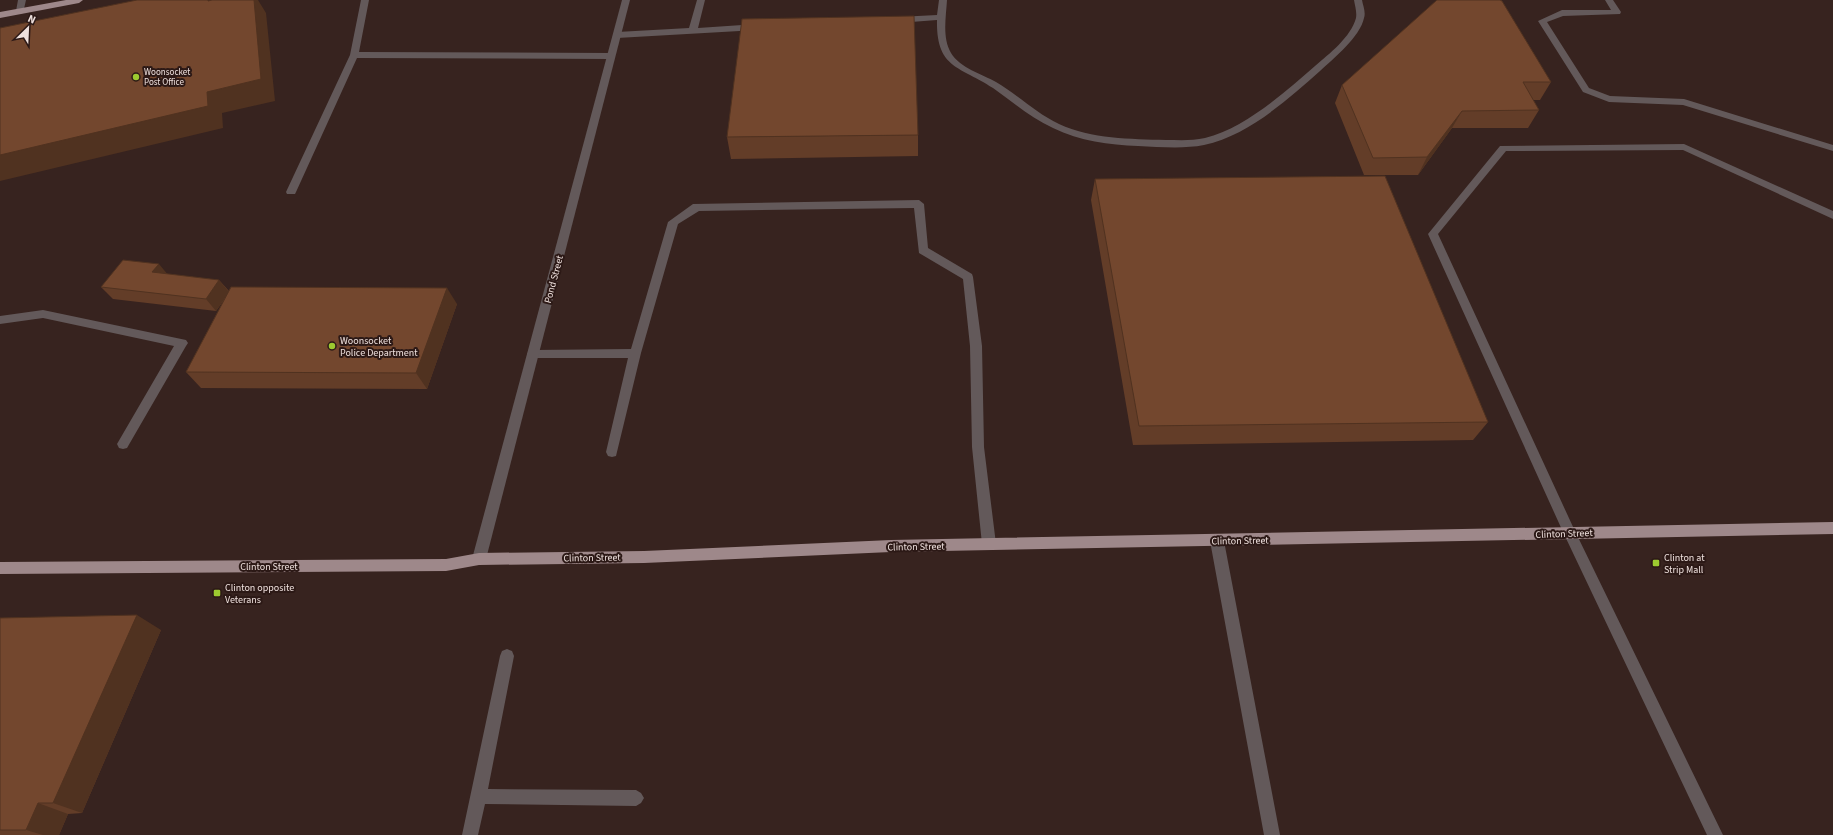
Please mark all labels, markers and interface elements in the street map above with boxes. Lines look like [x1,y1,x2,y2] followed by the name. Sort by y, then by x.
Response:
[8,8,48,48] north arrow
[25,11,38,28] text: N
[144,66,190,89] place label: Woonsocket Post Office
[131,72,141,82] marker: Woonsocket Post Office
[541,253,567,305] street label: Pond Street
[340,334,418,360] place label: Woonsocket Police Department
[327,341,337,351] marker: Woonsocket Police Department
[1535,526,1594,542] street label: Clinton Street
[1211,533,1269,548] street label: Clinton Street
[887,539,945,554] street label: Clinton Street
[563,550,621,565] street label: Clinton Street
[1664,551,1705,577] place label: Clinton at Strip Mall
[1651,558,1661,568] marker: Clinton at Strip Mall
[240,560,298,574] street label: Clinton Street
[225,581,294,607] place label: Clinton opposite Veterans
[212,588,222,598] marker: Clinton opposite Veterans

